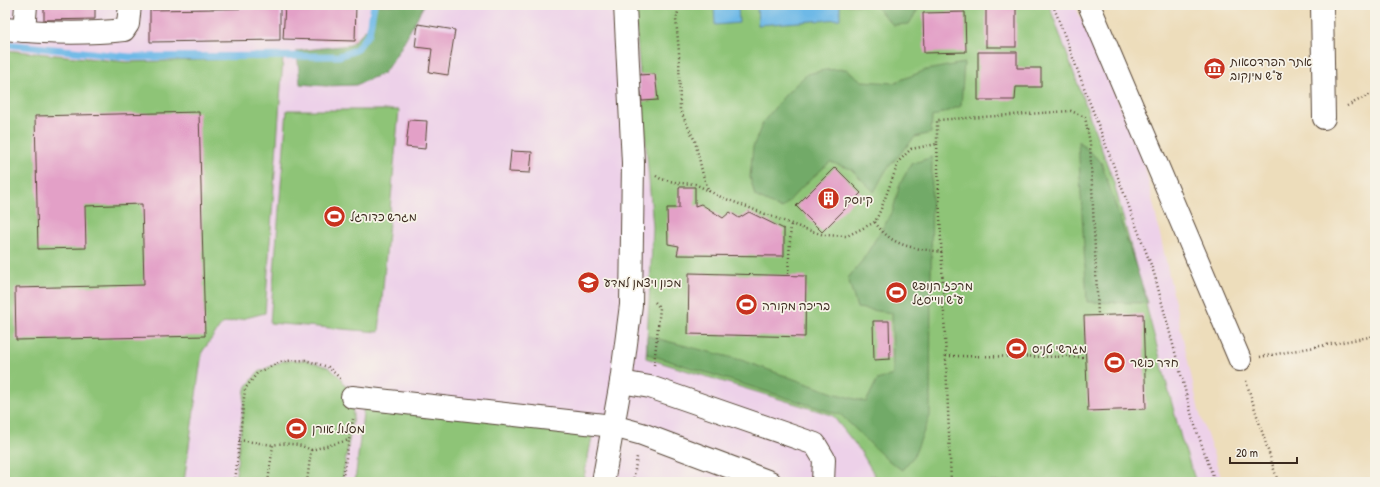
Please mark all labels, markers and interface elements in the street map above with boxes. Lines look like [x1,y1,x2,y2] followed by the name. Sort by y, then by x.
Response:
[1229,53,1312,84] place label: אתר הפרדסאות ע"ש מינקוב
[1202,55,1228,81] museum icon: אתר הפרדסאות ע"ש מינקוב
[816,186,842,212] building icon: קיוסק
[844,191,873,208] place label: קיוסק
[321,203,347,229] sports icon: מגרש כדורגל
[350,208,417,225] place label: מגרש כדורגל
[575,269,601,295] school or university icon: מכון ויצמן למדע
[604,274,681,291] place label: מכון ויצמן למדע
[912,277,973,308] place label: מרכז הנופש ע"ש ווייסגל
[883,279,909,305] sports icon: מרכז הנופש ע"ש ווייסגל
[734,292,760,318] sports icon: בריכה מקורה
[762,297,830,314] place label: בריכה מקורה
[1004,335,1030,361] sports icon: מגרשי טניס
[1032,340,1087,357] place label: מגרשי טניס
[1102,349,1128,375] sports icon: חדר כושר
[1130,354,1179,371] place label: חדר כושר
[283,415,309,441] sports icon: מסלול אורן
[312,420,365,437] place label: מסלול אורן
[1230,439,1297,465] scale bar
[1236,444,1258,461] text: 20 m

